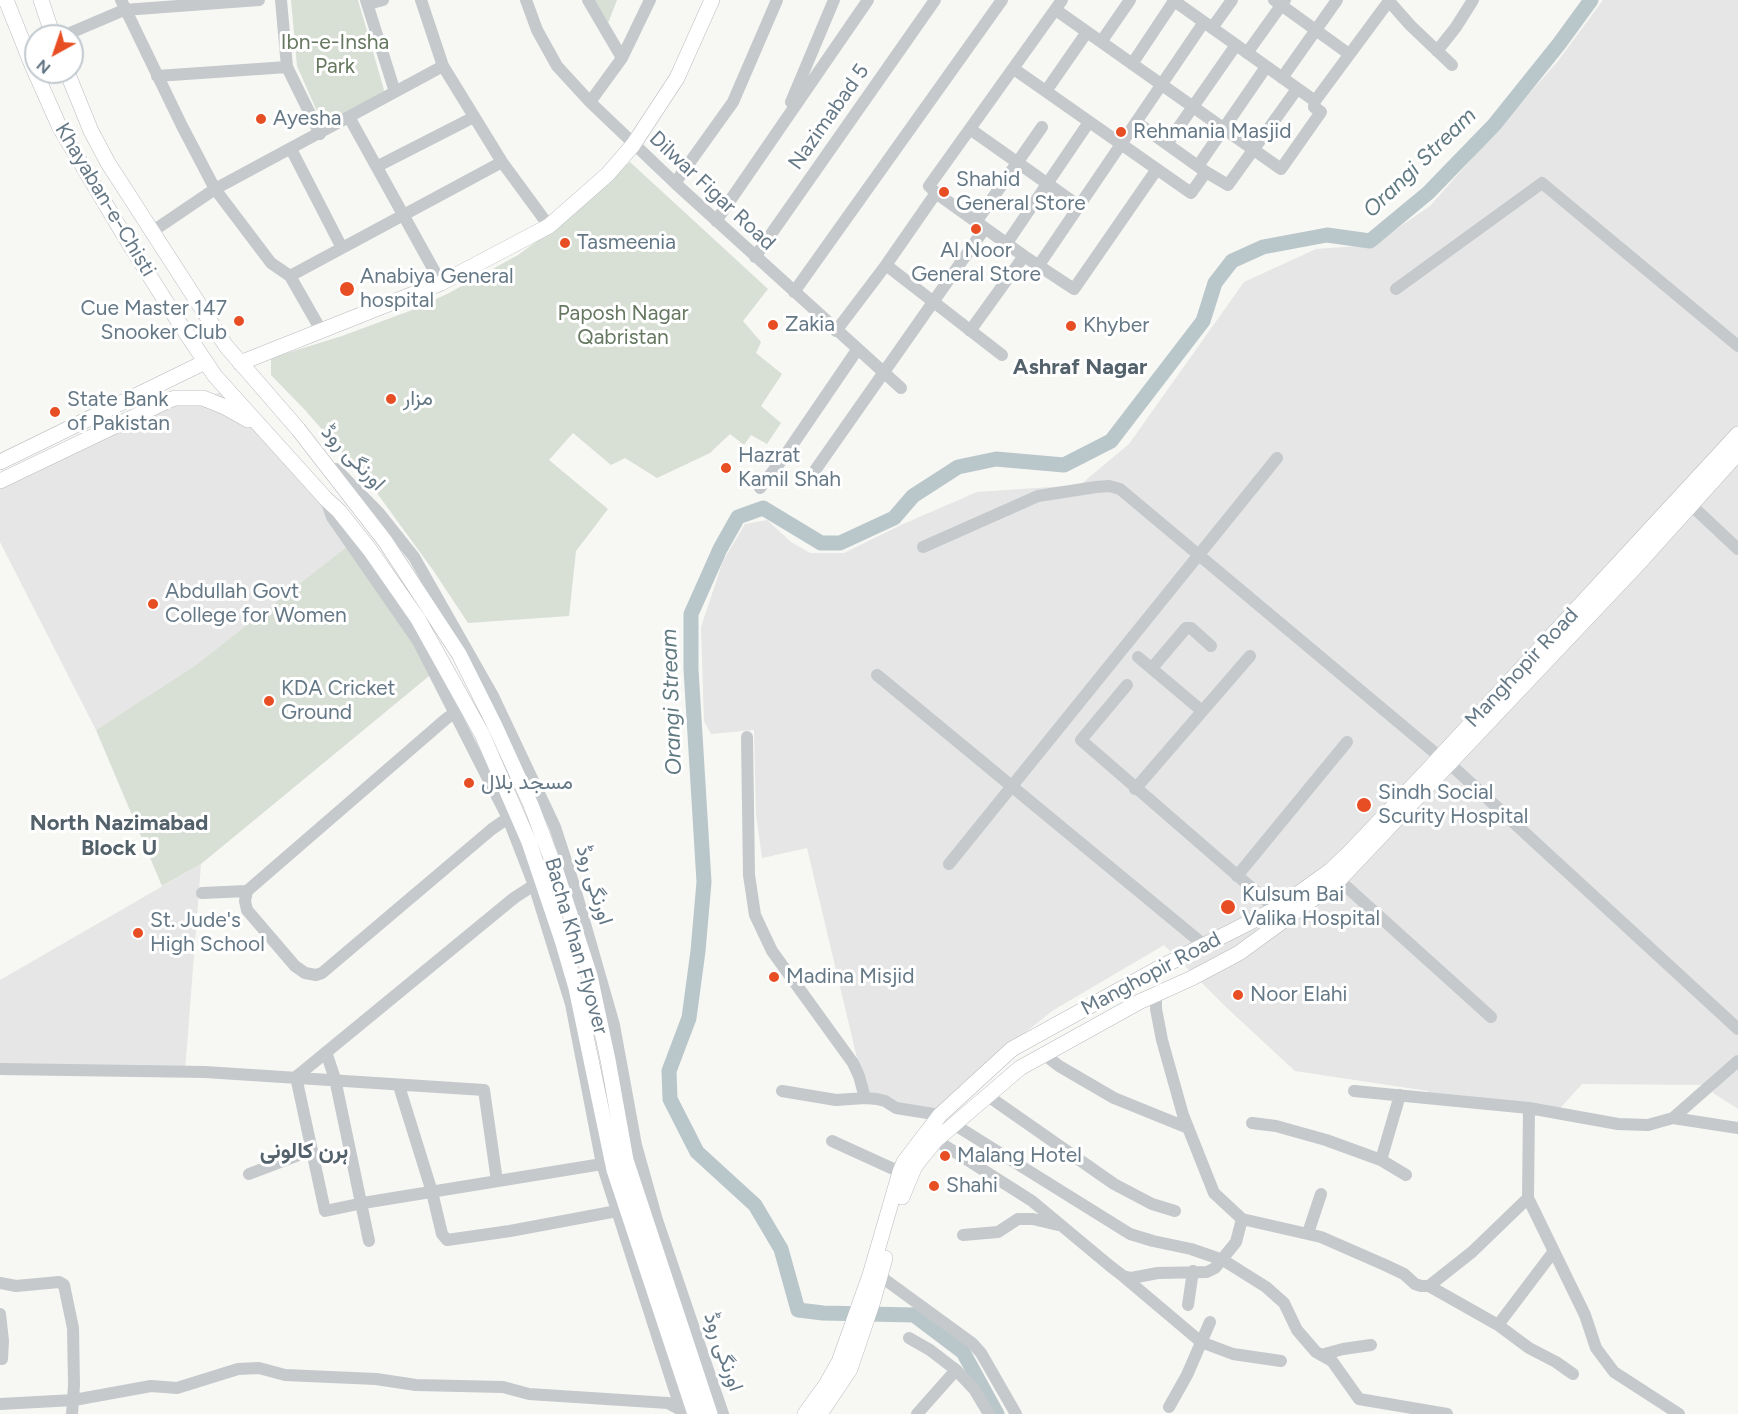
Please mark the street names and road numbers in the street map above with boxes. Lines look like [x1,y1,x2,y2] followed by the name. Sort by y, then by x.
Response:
[783,59,875,175] street label: Nazimabad 5
[49,119,161,281] street label: Khayaban-e-Chisti
[644,126,780,256] street label: Dilwar Figar Road
[316,420,390,496] street label: اورنگی روڈ
[1460,603,1584,733] street label: Manghopir Road
[570,842,618,928] street label: اورنگی روڈ
[539,855,613,1037] street label: Bacha Khan Flyover
[1077,927,1225,1021] street label: Manghopir Road
[698,1309,748,1395] street label: اورنگی روڈ

